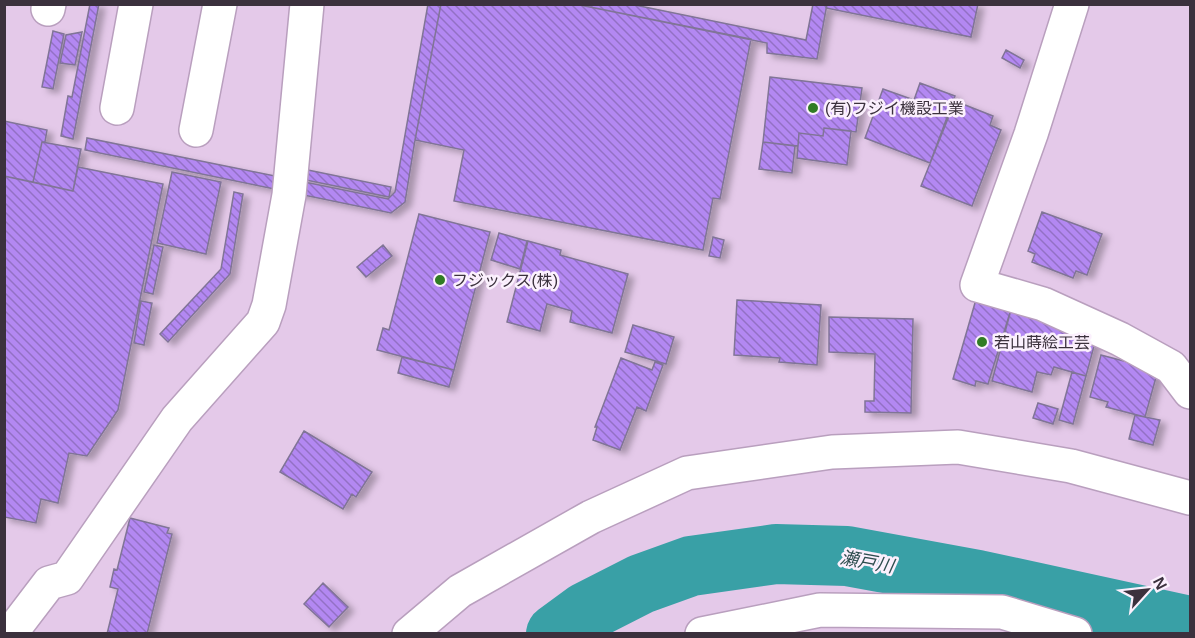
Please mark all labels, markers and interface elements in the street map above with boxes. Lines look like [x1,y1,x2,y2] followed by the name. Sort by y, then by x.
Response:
[825,100,964,117] place label: (有)フジイ機設工業
[806,101,820,115] marker: (有)フジイ機設工業
[452,272,558,289] place label: フジックス(株)
[433,273,447,287] marker: フジックス(株)
[994,334,1090,351] place label: 若山蒔絵工芸
[975,335,989,349] marker: 若山蒔絵工芸
[839,547,897,577] water label: 瀬戸川
[1117,560,1177,620] north arrow
[1150,574,1170,592] text: N

